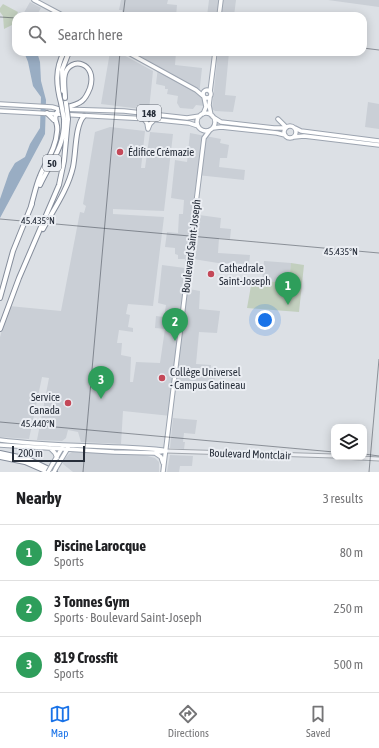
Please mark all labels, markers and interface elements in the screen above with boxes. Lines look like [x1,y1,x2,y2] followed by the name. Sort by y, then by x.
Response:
[12,12,367,56] search box
[26,23,48,45] icon: search
[58,26,123,43] text: Search here
[137,105,161,121] road number: 148
[128,146,194,158] place label: Édifice Crémazie
[115,147,125,157] marker: Édifice Crémazie
[43,155,61,171] road number: 50
[179,198,203,294] street label: Boulevard Saint-Joseph
[21,215,55,226] text: 45.435°N
[324,246,358,257] text: 45.435°N
[219,262,271,287] place label: Cathedrale Saint-Joseph
[206,269,216,279] marker: Cathedrale Saint-Joseph
[275,272,301,305] pin: 1
[162,308,188,341] pin: 2
[255,310,275,330] your location
[88,366,114,399] pin: 3
[170,366,246,391] place label: Collège Universel - Campus Gatineau
[157,373,167,383] marker: Collège Universel - Campus Gatineau
[29,391,60,416] place label: Service Canada
[63,398,73,408] marker: Service Canada
[21,418,55,429] text: 45.440°N
[331,424,367,460] map controls
[331,424,367,460] button: layers
[12,444,85,463] scale bar
[18,447,43,459] text: 200 m
[209,447,292,461] street label: Boulevard Montclair
[16,488,62,508] text: Nearby
[323,491,363,506] text: 3 results
[54,537,146,554] text: Piscine Larocque
[26,545,32,560] text: 1
[340,545,363,560] text: 80 m
[54,554,84,569] text: Sports
[54,593,129,610] text: 3 Tonnes Gym
[26,601,32,616] text: 2
[334,601,363,616] text: 250 m
[54,610,202,625] text: Sports · Boulevard Saint-Joseph
[54,649,118,666] text: 819 Crossfit
[26,657,32,672] text: 3
[334,657,363,672] text: 500 m
[54,666,84,681] text: Sports
[49,703,71,739] tab: Map
[168,703,209,739] tab: Directions
[306,703,330,739] tab: Saved

